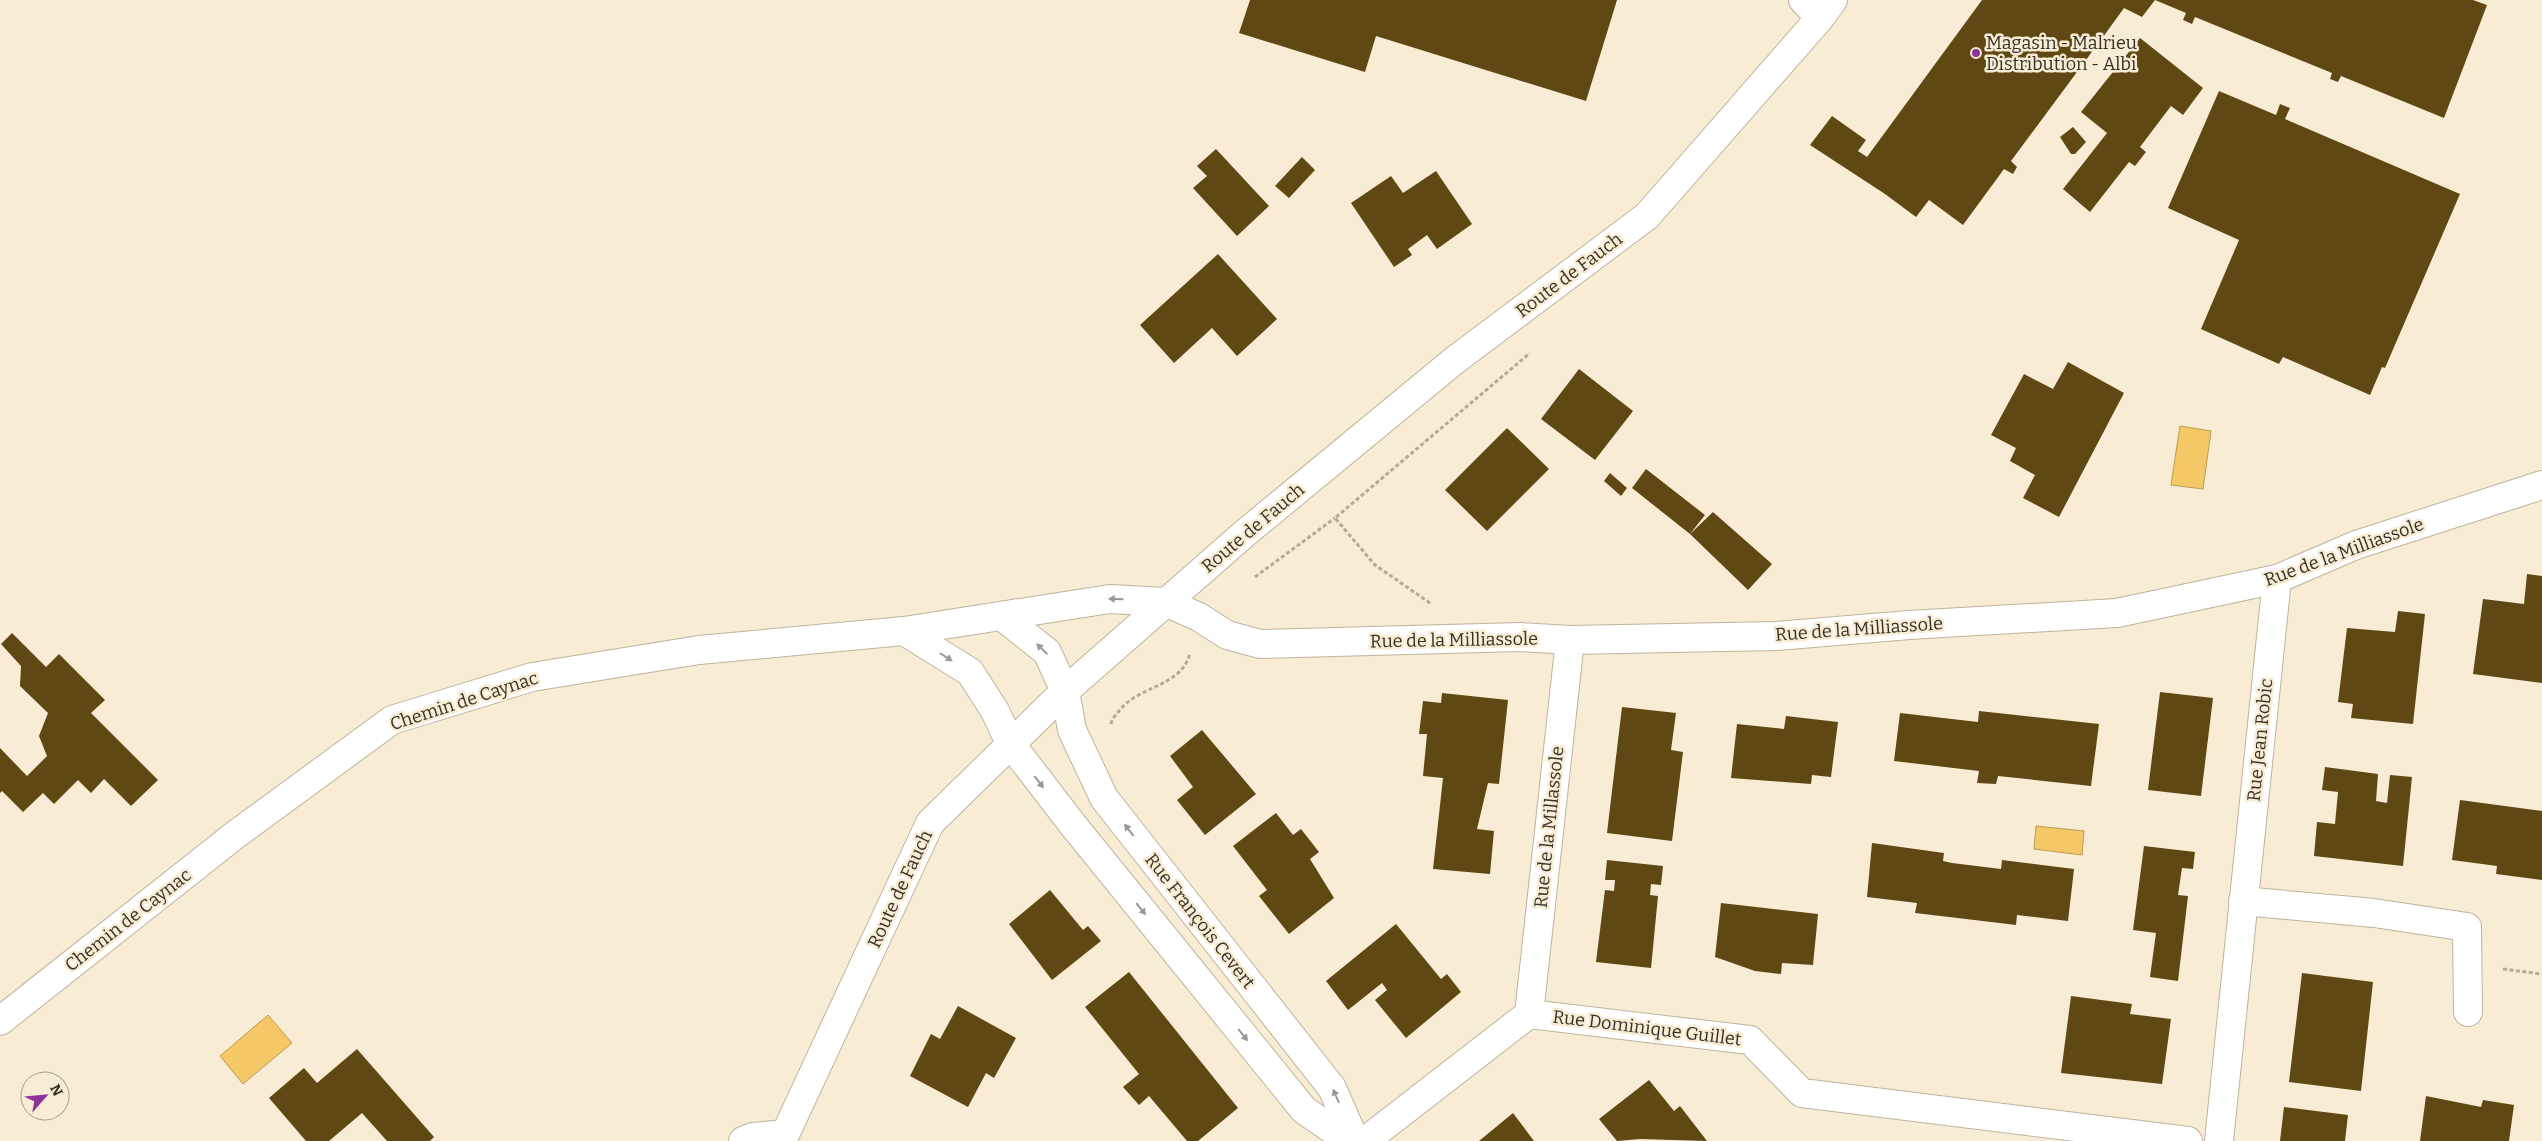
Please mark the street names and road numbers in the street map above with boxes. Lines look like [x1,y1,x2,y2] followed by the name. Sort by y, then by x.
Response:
[1511,228,1627,322] street label: Route de Fauch
[1197,479,1309,577] street label: Route de Fauch
[2261,513,2427,591] street label: Rue de la Milliassole
[1774,612,1944,646] street label: Rue de la Milliassole
[1370,628,1538,652] street label: Rue de la Milliassole
[387,667,541,735] street label: Chemin de Caynac
[2243,677,2277,803] street label: Rue Jean Robic
[1530,745,1568,909] street label: Rue de la Millassole
[863,827,937,951] street label: Route de Fauch
[1140,849,1260,993] street label: Rue François Cevert
[60,864,196,976] street label: Chemin de Caynac
[1551,1006,1743,1051] street label: Rue Dominique Guillet

